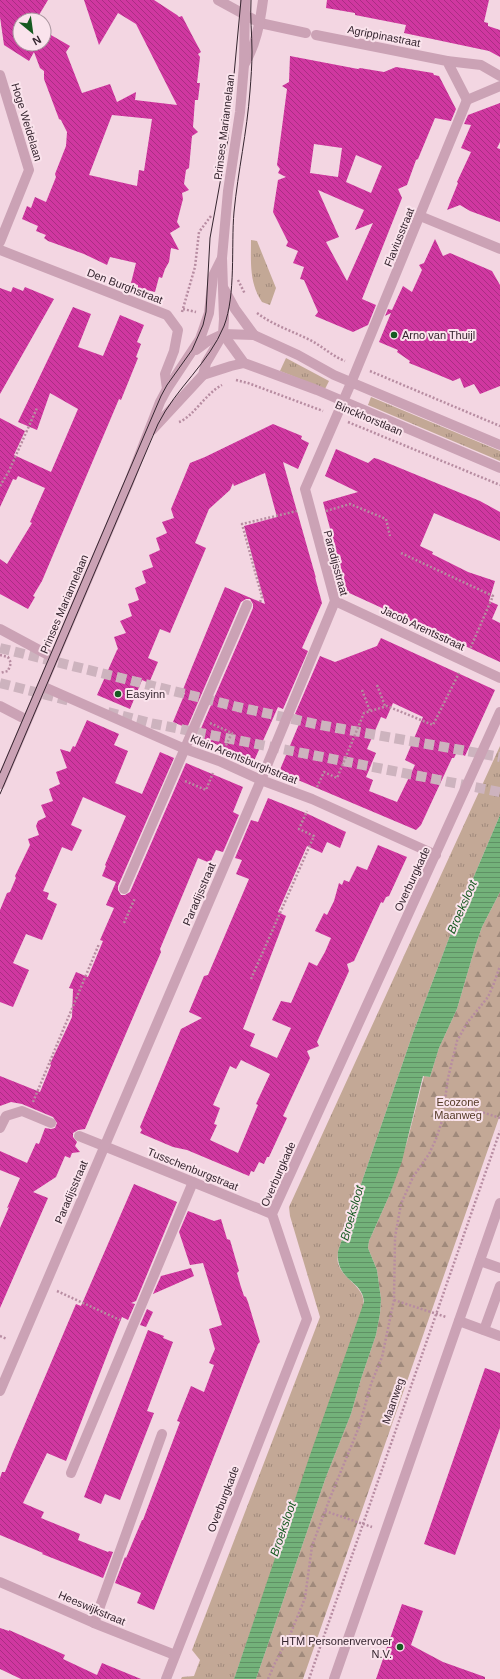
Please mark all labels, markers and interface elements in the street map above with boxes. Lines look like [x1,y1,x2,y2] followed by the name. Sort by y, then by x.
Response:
[12,12,52,52] north arrow
[347,23,421,49] street label: Agrippinastraat
[30,34,43,48] text: N
[212,73,236,181] street label: Prinses Mariannelaan
[9,81,45,163] street label: Hoge Weidelaan
[382,206,416,268] street label: Flaviusstraat
[85,266,165,306] street label: Den Burghstraat
[402,329,475,341] place label: Arno van Thuijl
[389,330,399,340] marker: Arno van Thuijl
[333,398,405,438] street label: Binckhorstlaan
[321,529,351,597] street label: Paradijsstraat
[38,553,90,655] street label: Prinses Mariannelaan
[379,603,467,653] street label: Jacob Arentsstraat
[126,688,165,700] place label: Easyinn
[113,689,123,699] marker: Easyinn
[189,732,299,786] street label: Klein Arentsburghstraat
[392,845,432,913] street label: Overburgkade
[180,861,218,927] street label: Paradijsstraat
[444,878,480,936] water label: Broeksloot
[434,1096,482,1121] park label: Ecozone Maanweg
[258,1140,298,1208] street label: Overburgkade
[146,1145,240,1193] street label: Tusschenburgstraat
[52,1159,90,1225] street label: Paradijsstraat
[337,1183,367,1242] water label: Broeksloot
[380,1376,406,1426] street label: Maanweg
[205,1464,241,1534] street label: Overburgkade
[267,1499,299,1558] water label: Broeksloot
[57,1589,127,1627] street label: Heeswijkstraat
[281,1635,392,1660] place label: HTM Personenvervoer N.V.
[395,1642,405,1652] marker: HTM Personenvervoer N.V.

